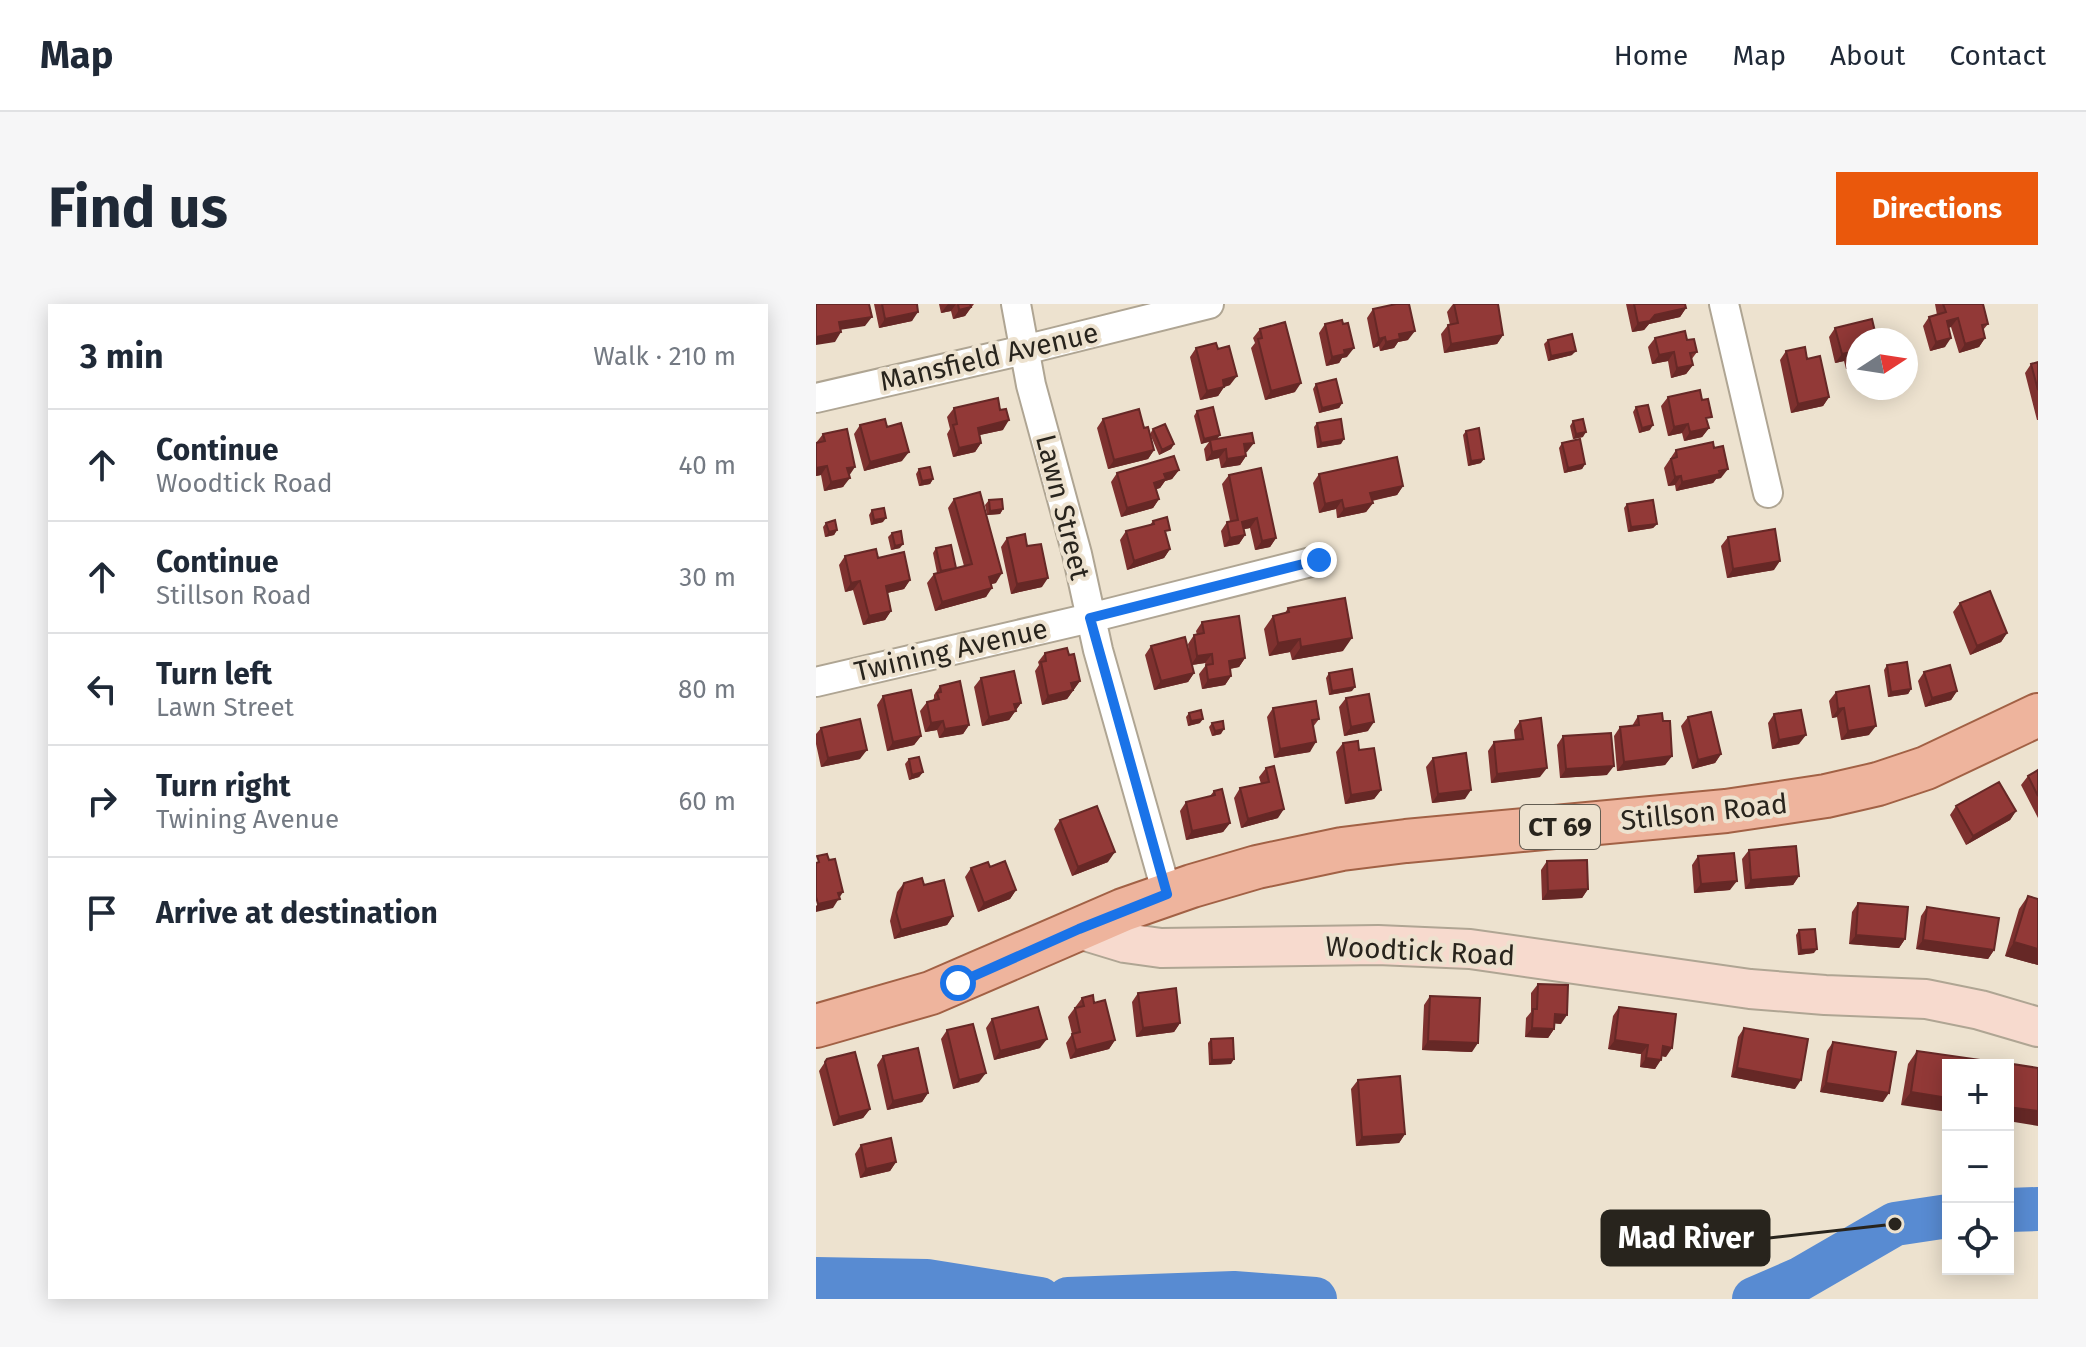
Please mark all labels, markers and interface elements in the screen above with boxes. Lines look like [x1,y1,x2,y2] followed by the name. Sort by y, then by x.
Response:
[40,32,113,78] text: Map
[1614,39,1688,72] text: Home
[1732,39,1786,72] text: Map
[1830,39,1905,72] text: About
[1949,39,2046,72] text: Contact
[1836,172,2038,245] button: Directions
[48,175,228,242] text: Find us
[877,316,1101,398] street label: Mansfield Avenue
[1846,328,1918,400] north arrow
[80,336,164,377] text: 3 min
[593,341,736,372] text: Walk · 210 m
[1029,431,1097,584] street label: Lawn Street
[156,432,279,468] text: Continue
[80,443,124,487] icon: ahead
[678,450,736,481] text: 40 m
[156,468,332,499] text: Woodtick Road
[1301,542,1337,578] route end
[156,544,279,580] text: Continue
[80,555,124,599] icon: ahead
[679,562,736,593] text: 30 m
[156,580,312,611] text: Stillson Road
[851,612,1051,688] street label: Twining Avenue
[156,656,272,692] text: Turn left
[80,667,124,711] icon: left
[678,674,736,705] text: 80 m
[156,692,294,723] text: Lawn Street
[156,768,291,804] text: Turn right
[80,779,124,823] icon: right
[678,786,736,817] text: 60 m
[1619,787,1789,837] street label: Stillson Road
[156,804,339,835] text: Twining Avenue
[1520,805,1600,849] road number: CT 69
[80,891,124,935] icon: arrive
[156,895,438,931] text: Arrive at destination
[1324,930,1516,972] street label: Woodtick Road
[940,965,976,1001] route start
[1942,1059,2014,1275] map controls
[1942,1059,2014,1131] button: +
[1942,1131,2014,1203] button: −
[1942,1203,2014,1275] button: locate
[1602,1211,1769,1265] callout: Mad River
[1618,1220,1755,1256] text: Mad River

